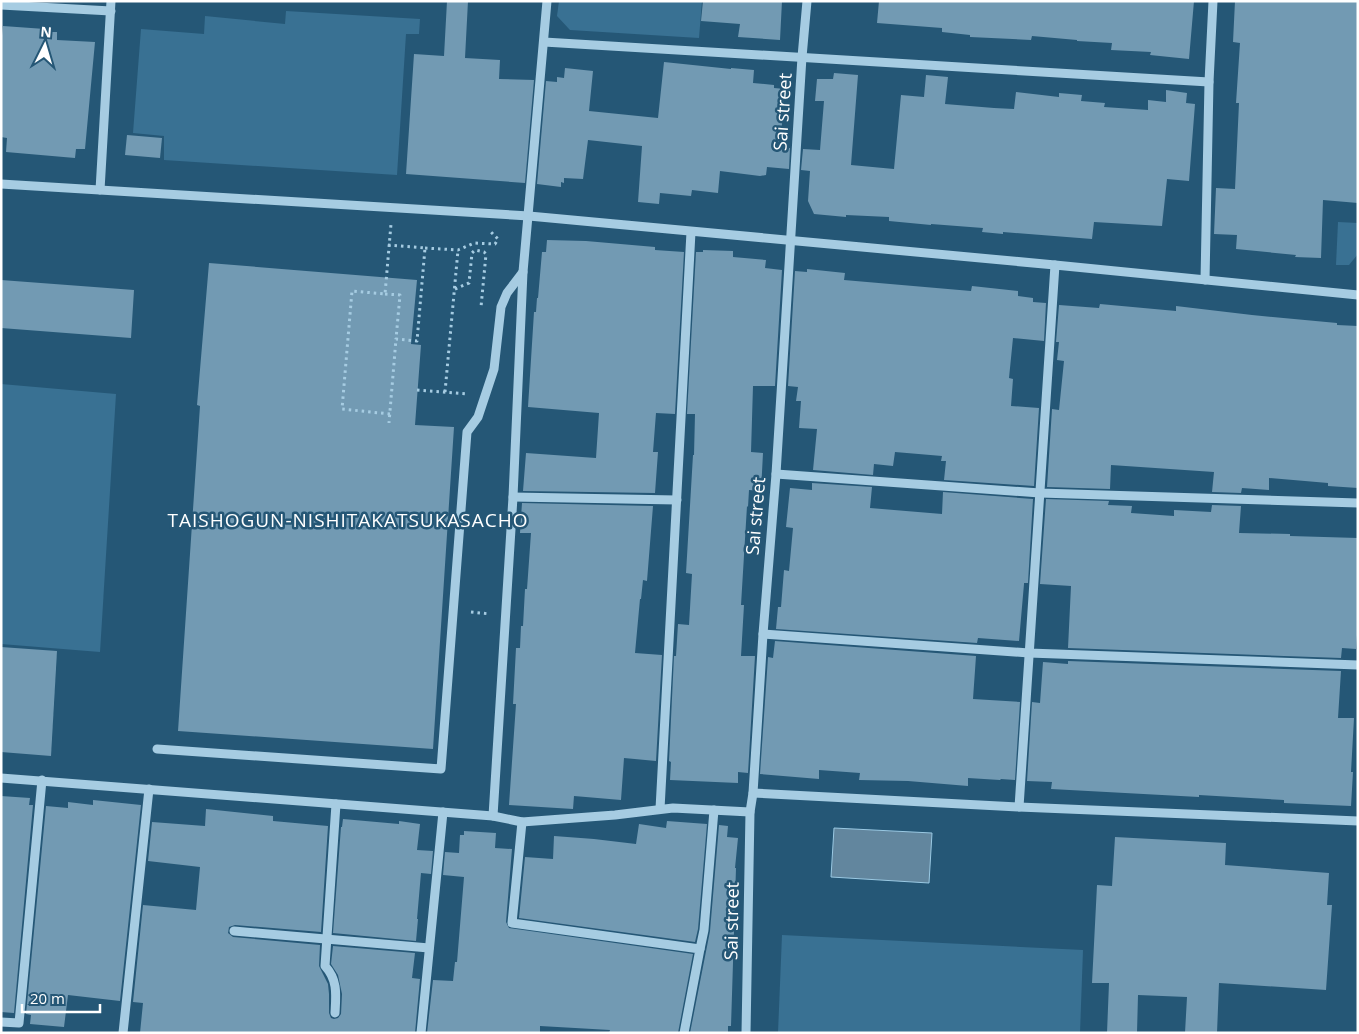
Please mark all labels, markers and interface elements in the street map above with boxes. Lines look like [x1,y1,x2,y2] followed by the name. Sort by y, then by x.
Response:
[20,20,70,70] north arrow
[40,22,53,42] text: N
[767,72,797,152] street label: Sai street
[740,476,770,556] street label: Sai street
[167,507,529,533] district label: TAISHOGUN-NISHITAKATSUKASACHO
[718,882,744,960] street label: Sai street
[22,982,100,1014] scale bar
[30,988,65,1008] text: 20 m

